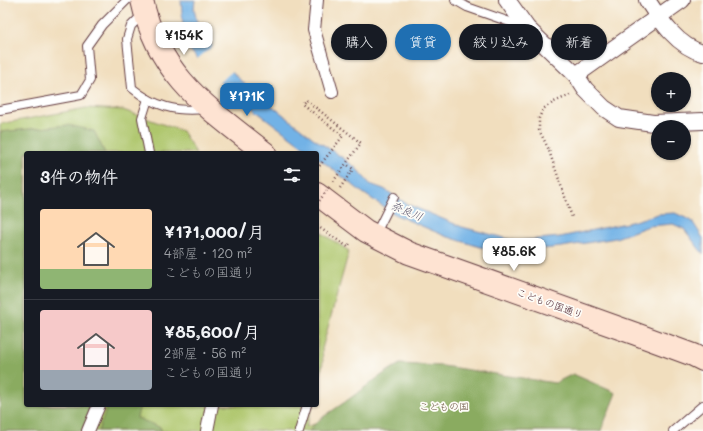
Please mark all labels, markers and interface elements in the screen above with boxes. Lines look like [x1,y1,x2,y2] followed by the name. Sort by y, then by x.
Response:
[156,22,212,56] pin: ¥154K
[331,24,387,60] chip: 購入
[395,24,451,60] chip: 賃貸
[459,24,543,60] chip: 絞り込み
[551,24,607,60] chip: 新着
[165,26,203,43] text: ¥154K
[651,72,691,160] map controls
[651,72,691,112] button: +
[219,83,275,117] pin: ¥171K
[229,87,265,104] text: ¥171K
[651,120,691,160] button: −
[281,164,303,186] icon: filters
[40,165,118,187] text: 3件の物件
[389,197,425,224] water label: 奈良川
[164,220,265,242] text: ¥171,000/月
[72,225,120,273] icon: home
[481,238,547,272] pin: ¥85.6K
[492,242,536,259] text: ¥85.6K
[164,244,252,261] text: 4部屋 · 120 m²
[164,263,255,280] text: こどもの国通り
[515,284,585,322] street label: こどもの国通り
[164,320,260,342] text: ¥85,600/月
[72,326,120,374] icon: home
[164,344,246,361] text: 2部屋 · 56 m²
[164,363,255,380] text: こどもの国通り
[419,399,469,413] park label: こどもの国

